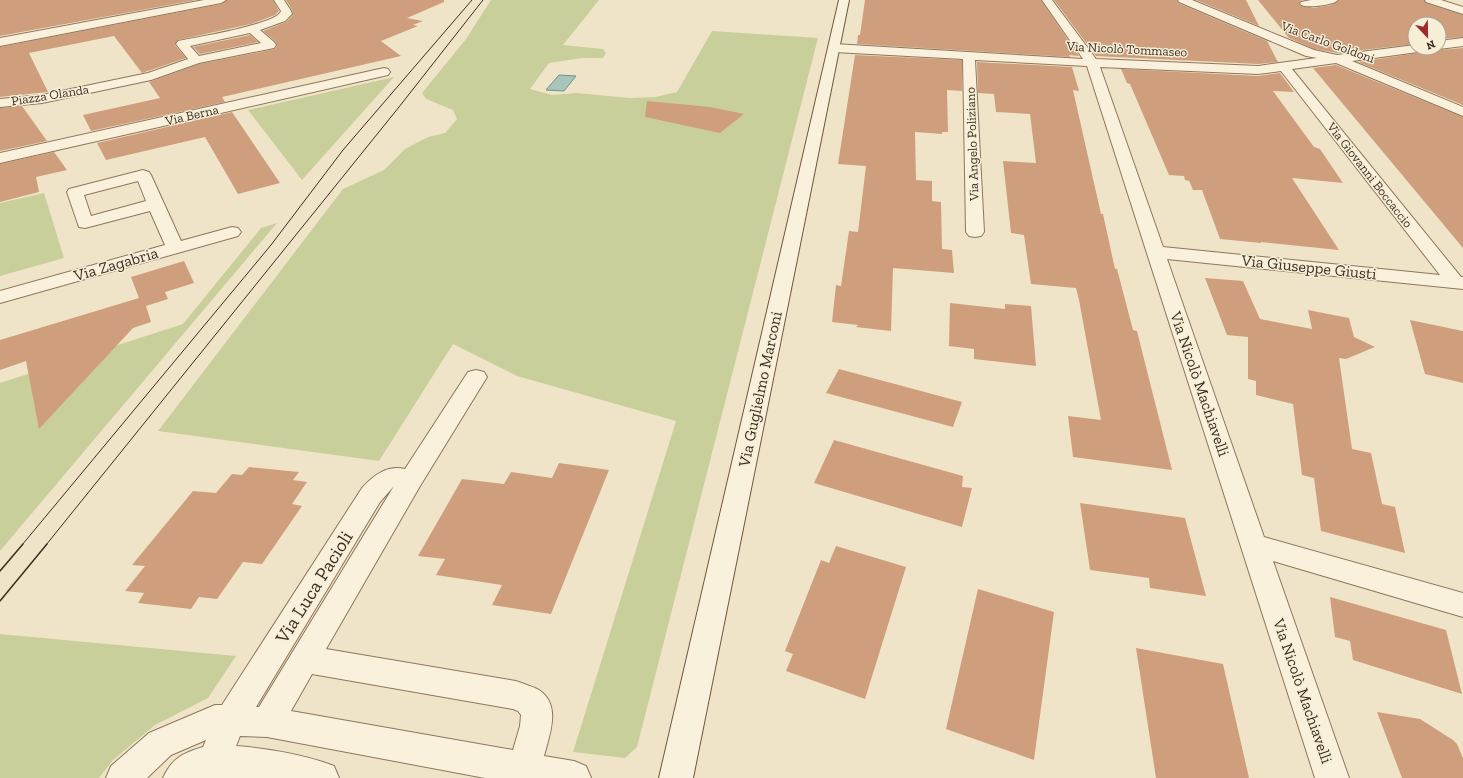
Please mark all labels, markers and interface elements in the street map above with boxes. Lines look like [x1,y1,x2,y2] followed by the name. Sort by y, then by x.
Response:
[1407,16,1447,56] north arrow
[1278,18,1377,66] street label: Via Carlo Goldoni
[1424,37,1437,53] text: N
[1065,38,1188,60] street label: Via Nicolò Tommaseo
[10,81,91,109] street label: Piazza Olanda
[963,87,982,202] street label: Via Angelo Poliziano
[163,101,221,129] street label: Via Berna
[1324,119,1416,231] street label: Via Giovanni Boccaccio
[71,243,161,285] street label: Via Zagabria
[1240,250,1378,284] street label: Via Giuseppe Giusti
[1166,308,1234,459] street label: Via Nicolò Machiavelli
[734,309,786,469] street label: Via Guglielmo Marconi
[270,527,358,648] street label: Via Luca Pacioli
[1269,615,1337,766] street label: Via Nicolò Machiavelli

